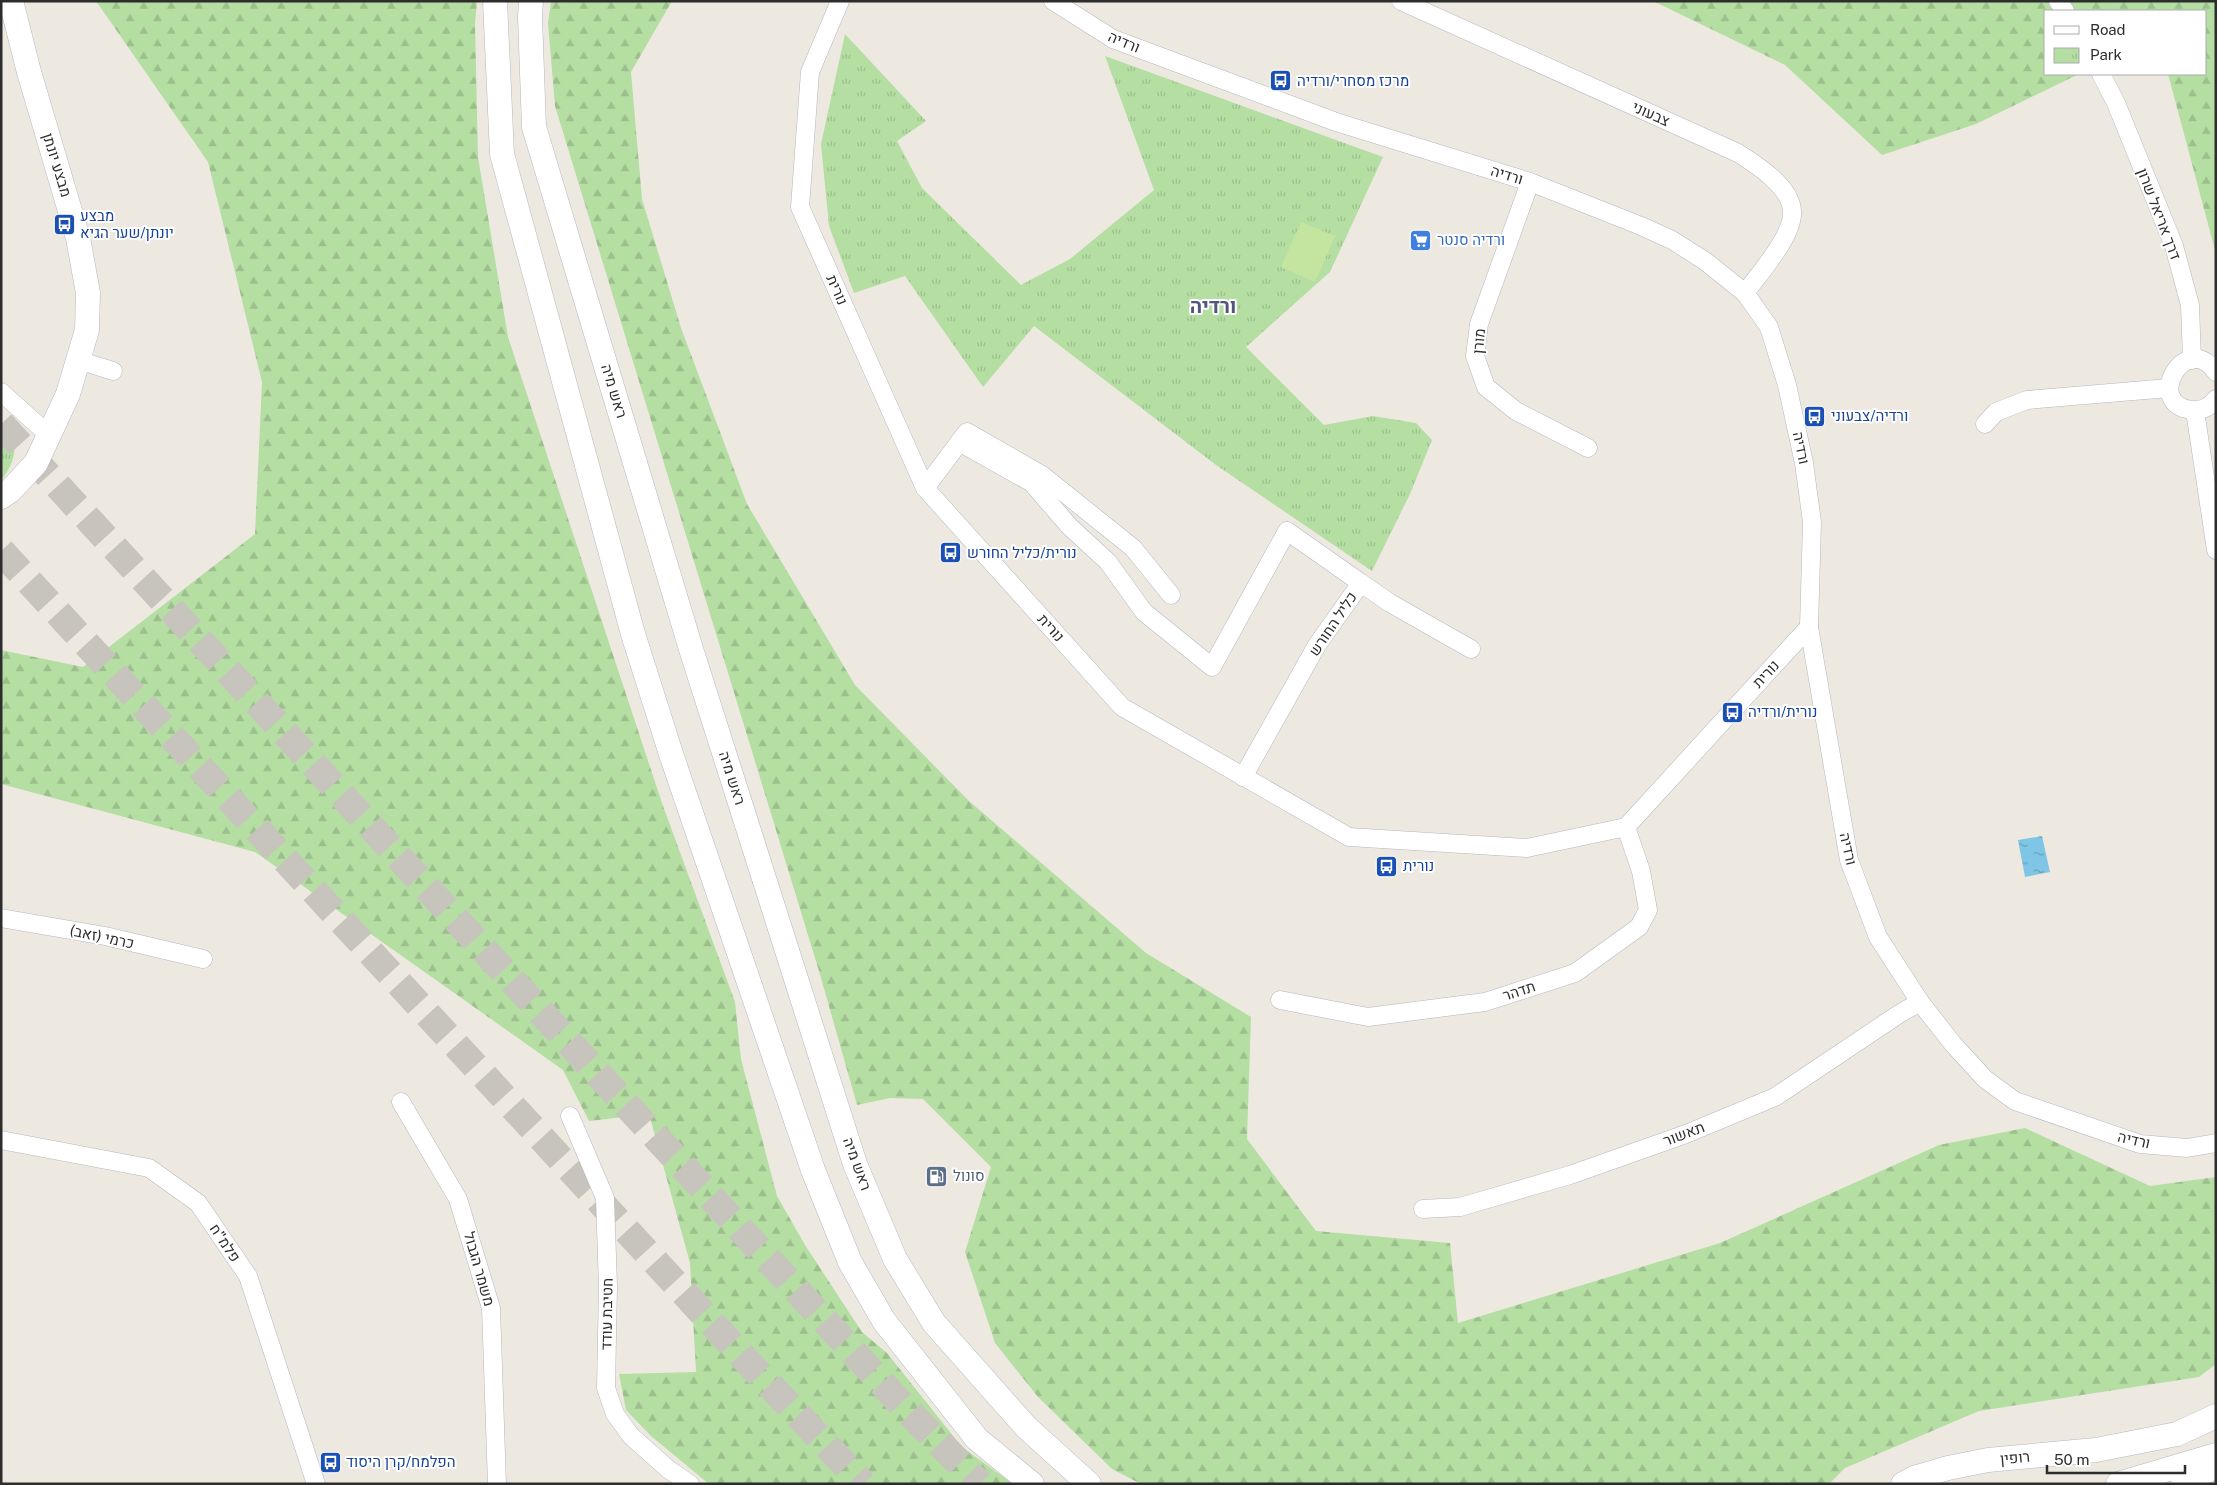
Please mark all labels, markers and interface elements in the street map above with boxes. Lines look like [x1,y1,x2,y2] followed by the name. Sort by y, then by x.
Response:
[2044,10,2207,75] legend
[2090,21,2126,38] text: Road
[1106,27,1143,56] street label: ורדיה
[2090,46,2122,63] text: Park
[1269,69,1293,93] bus stop icon: מרכז מסחרי/ורדיה
[1297,72,1409,89] place label: מרכז מסחרי/ורדיה
[1630,98,1673,129] street label: צבעוני
[40,131,75,199] street label: מבצע יונתן
[1489,162,1525,187] street label: ורדיה
[2134,166,2185,262] street label: דרך אריאל שרון
[80,207,174,241] place label: מבצע יונתן/שער הגיא
[52,213,76,237] bus stop icon: מבצע יונתן/שער הגיא
[1409,228,1433,252] supermarket icon: ורדיה סנטר
[1437,231,1505,248] place label: ורדיה סנטר
[823,272,852,307] street label: נורית
[1190,294,1236,318] district label: ורדיה
[1469,327,1488,354] street label: מורן
[598,362,631,420] street label: ראש מיה
[1803,404,1827,428] bus stop icon: ורדיה/צבעוני
[1831,407,1908,424] place label: ורדיה/צבעוני
[1790,430,1813,466] street label: ורדיה
[939,541,963,565] bus stop icon: נורית/כליל החורש
[967,544,1077,561] place label: נורית/כליל החורש
[1305,589,1360,659] street label: כליל החורש
[1035,610,1068,645] street label: נורית
[1749,656,1782,691] street label: נורית
[1720,700,1744,724] bus stop icon: נורית/ורדיה
[1748,703,1817,720] place label: נורית/ורדיה
[716,749,749,807] street label: ראש מיה
[1836,831,1860,867] street label: ורדיה
[1375,854,1399,878] bus stop icon: נורית
[1403,857,1434,874] place label: נורית
[68,921,136,952] street label: כרמי (זאב)
[1500,977,1537,1004] street label: תדהר
[1661,1118,1707,1149] street label: תאשור
[2116,1128,2152,1152] street label: ורדיה
[840,1135,875,1193] street label: ראש מיה
[925,1164,949,1188] fuel station icon: סונול
[953,1167,985,1184] place label: סונול
[207,1221,244,1265] street label: פלמ"ח
[461,1230,498,1308] street label: משמר הגבול
[597,1278,616,1350] street label: חטיבת עודד
[2047,1442,2184,1474] scale bar
[1999,1448,2031,1467] street label: רופין
[318,1450,342,1474] bus stop icon: הפלמח/קרן היסוד
[2054,1451,2089,1468] text: 50 m
[346,1453,456,1470] place label: הפלמח/קרן היסוד

